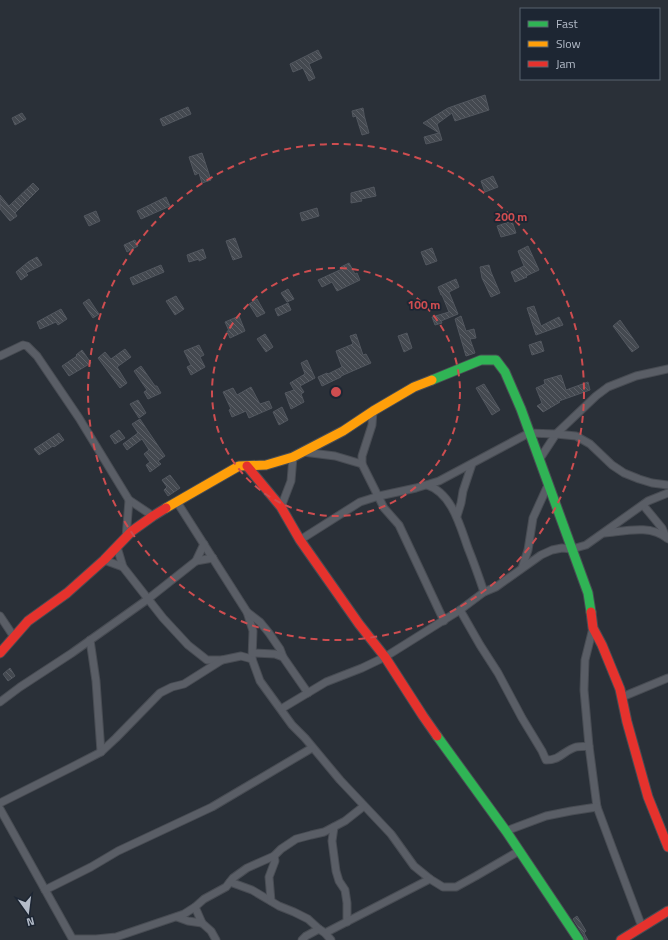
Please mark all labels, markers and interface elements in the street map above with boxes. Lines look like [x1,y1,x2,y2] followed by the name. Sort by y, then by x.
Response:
[520,8,660,80] legend
[556,14,579,33] text: Fast
[556,34,581,53] text: Slow
[556,54,576,73] text: Jam
[495,207,527,226] text: 200 m
[408,295,440,314] text: 100 m
[329,385,343,399] centre of rings
[8,892,48,932] north arrow
[25,913,36,930] text: N

